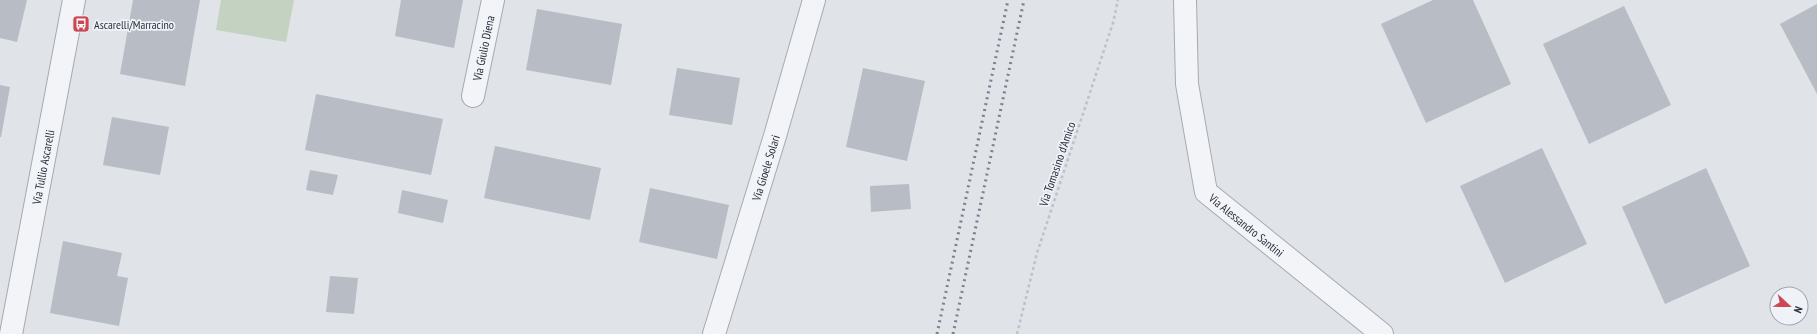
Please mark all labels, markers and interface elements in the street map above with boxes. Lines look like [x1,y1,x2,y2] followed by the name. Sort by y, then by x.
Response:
[71,14,91,34] bus stop icon: Ascarelli/Marracino
[469,14,497,83] street label: Via Giulio Diena
[94,17,174,32] place label: Ascarelli/Marracino
[1035,120,1078,209] street label: Via Tomasino d'Amico
[28,128,57,207] street label: Via Tullio Ascarelli
[748,133,782,204] street label: Via Gioele Solari
[1205,189,1287,260] street label: Via Alessandro Santini
[1769,286,1809,326] north arrow
[1791,304,1806,315] text: N

